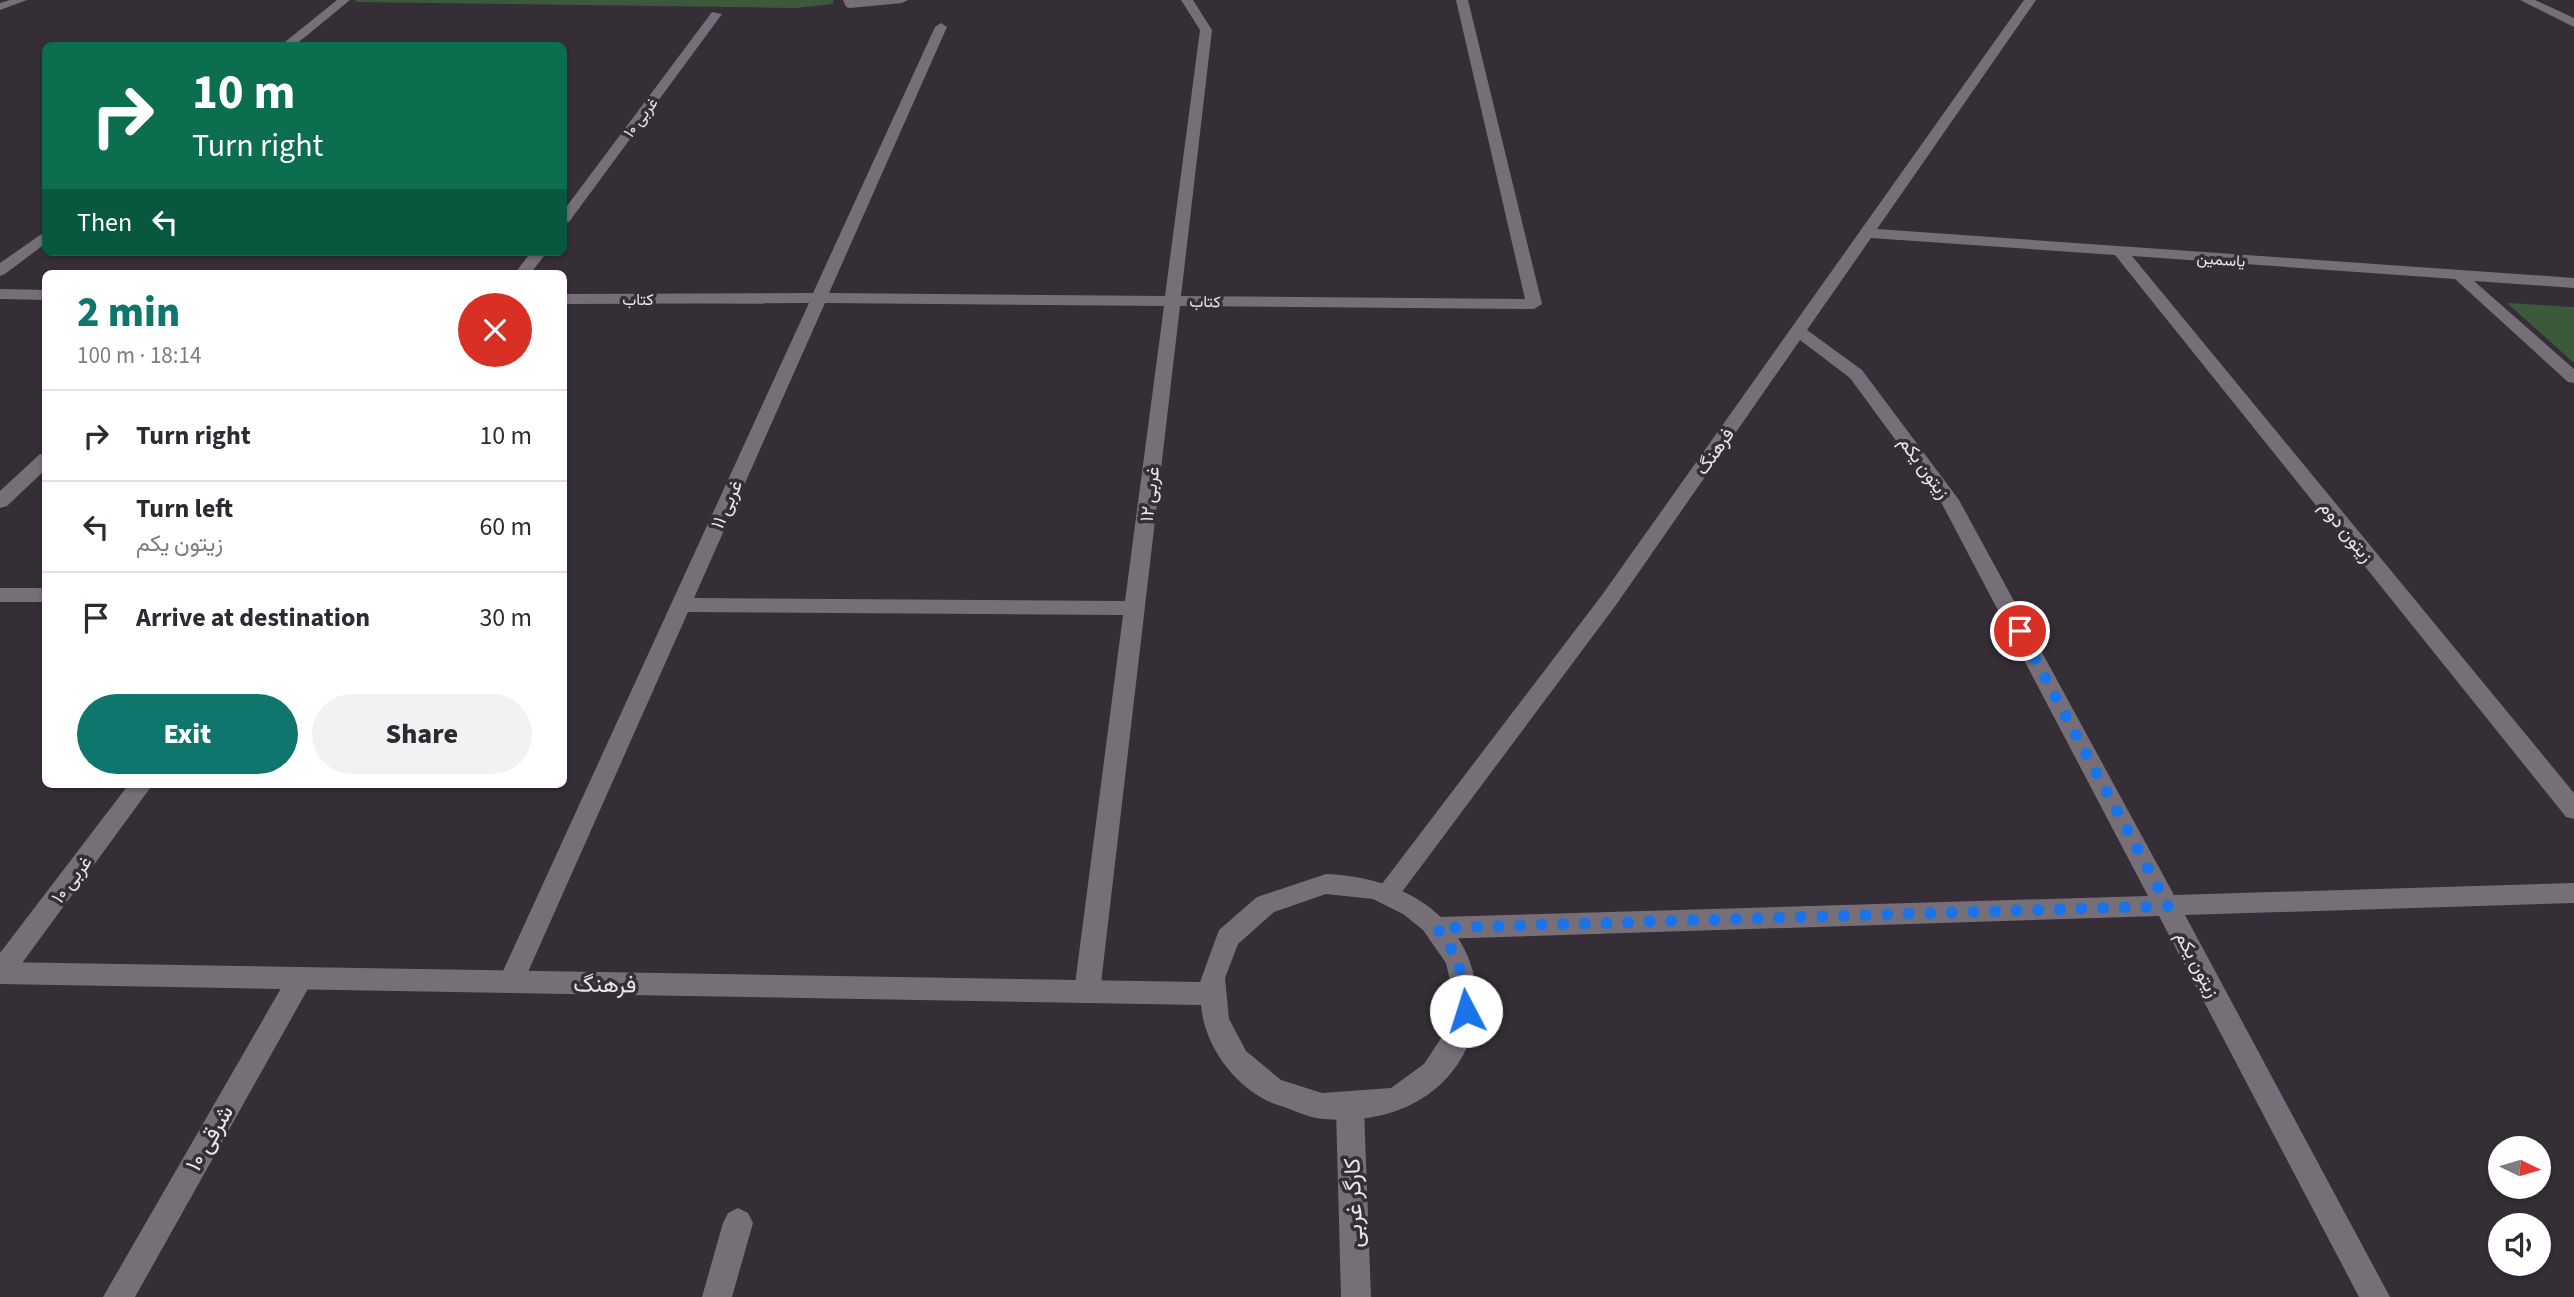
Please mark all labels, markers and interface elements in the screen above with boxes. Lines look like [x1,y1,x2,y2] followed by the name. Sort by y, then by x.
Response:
[192,58,296,128] text: 10 m
[77,70,168,161] icon: right
[618,93,663,142] street label: غربی ۱۰
[192,123,323,169] text: Turn right
[146,203,184,241] icon: left
[77,204,132,241] text: Then
[2196,247,2246,273] street label: یاسمین
[77,283,180,343] text: 2 min
[622,289,654,311] street label: کتاب
[1189,291,1221,313] street label: کتاب
[458,293,532,367] button: close
[77,339,201,372] text: 100 m · 18:14
[77,417,115,455] icon: right
[136,417,251,454] text: Turn right
[479,417,532,454] text: 10 m
[1689,423,1741,481] street label: فرهنگ
[1892,431,1956,505] street label: زیتون یکم
[1134,465,1167,523] street label: غربی ۱۲
[705,476,750,534] street label: غربی ۱۱
[136,490,233,527] text: Turn left
[2312,495,2379,569] street label: زیتون دوم
[77,508,115,546] icon: left
[479,508,532,545] text: 60 m
[136,527,223,560] text: زیتون یکم
[77,599,115,637] icon: arrive
[136,599,370,636] text: Arrive at destination
[479,599,532,636] text: 30 m
[1990,601,2050,661] pin
[2001,612,2039,650] icon: arrive
[77,694,298,774] button: Exit
[312,694,532,774] button: Share
[45,850,99,910] street label: غربی ۱۰
[2168,927,2226,1003] street label: زیتون یکم
[573,967,637,1002] street label: فرهنگ
[1429,974,1503,1048] position arrow
[177,1099,242,1178] street label: شرقی ۱۰
[2488,1136,2552,1199] north arrow
[2488,1136,2551,1276] map controls
[1335,1158,1372,1248] street label: کارگر غربی
[2488,1213,2551,1276] button: sound

